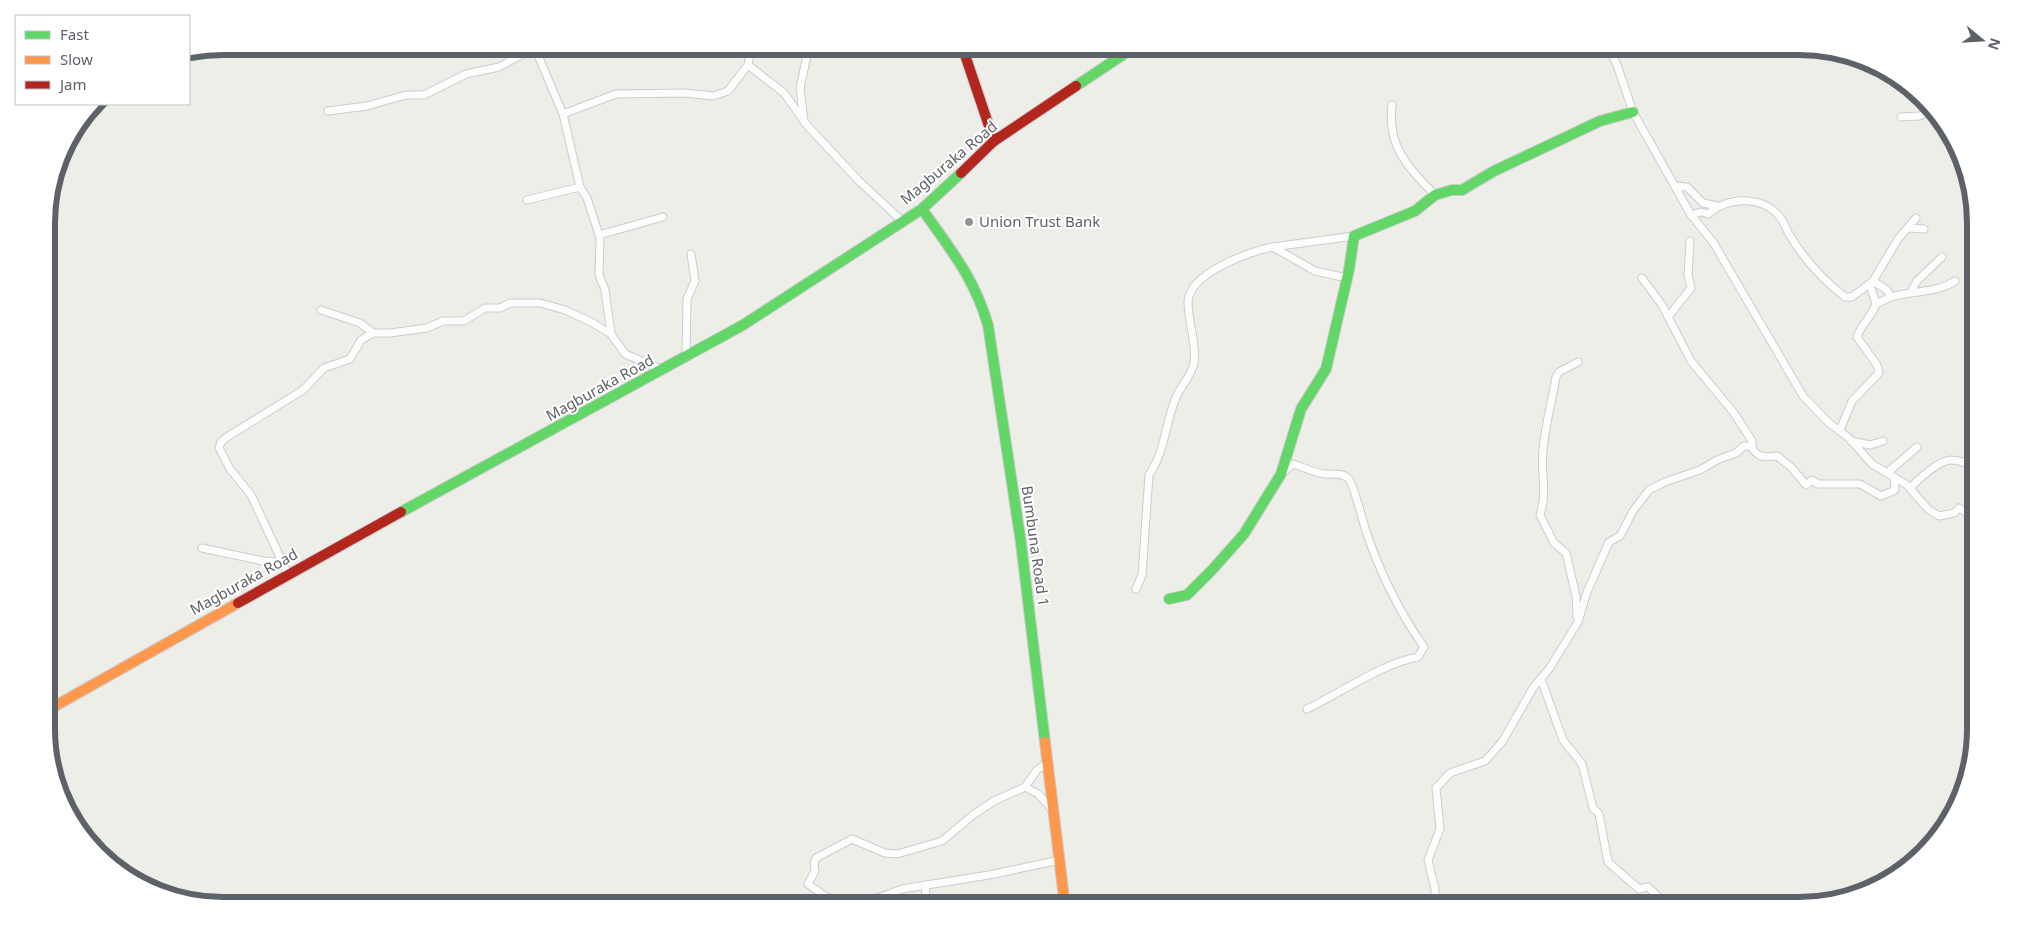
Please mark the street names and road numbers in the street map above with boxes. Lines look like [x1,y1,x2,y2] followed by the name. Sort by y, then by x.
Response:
[896,116,1001,209] street label: Magburaka Road
[542,349,657,425] street label: Magburaka Road
[1018,484,1054,607] street label: Bumbuna Road 1
[186,543,301,619] street label: Magburaka Road

